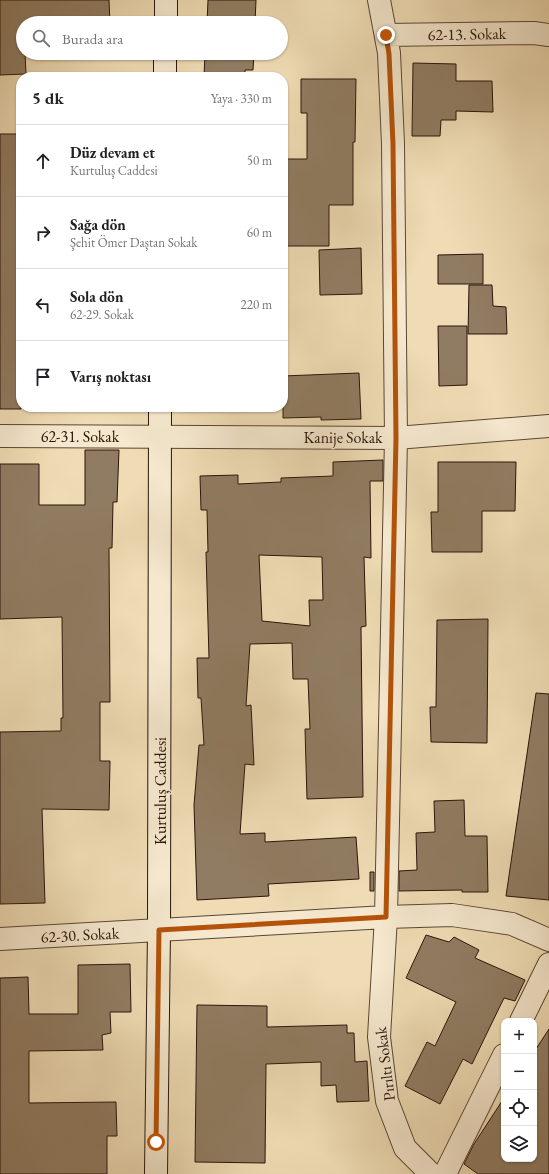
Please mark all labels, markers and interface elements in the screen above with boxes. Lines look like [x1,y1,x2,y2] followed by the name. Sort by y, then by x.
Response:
[16,16,288,60] search box
[428,23,507,45] street label: 62-13. Sokak
[377,26,395,44] route end
[30,27,52,49] icon: search
[62,29,123,48] text: Burada ara
[32,87,64,109] text: 5 dk
[211,90,272,107] text: Yaya · 330 m
[70,143,155,162] text: Düz devam et
[32,150,54,172] icon: ahead
[247,152,272,169] text: 50 m
[70,162,158,179] text: Kurtuluş Caddesi
[70,215,126,234] text: Sağa dön
[32,222,54,244] icon: right
[247,224,272,241] text: 60 m
[70,234,197,251] text: Şehit Ömer Daştan Sokak
[70,287,123,306] text: Sola dön
[32,294,54,316] icon: left
[241,296,272,313] text: 220 m
[70,306,134,323] text: 62-29. Sokak
[32,366,54,388] icon: arrive
[70,367,151,386] text: Varış noktası
[41,426,120,447] street label: 62-31. Sokak
[303,427,383,448] street label: Kanije Sokak
[150,737,171,845] street label: Kurtuluş Caddesi
[40,922,120,948] street label: 62-30. Sokak
[501,1018,537,1162] map controls
[501,1018,537,1054] button: +
[370,1025,400,1102] street label: Pırıltı Sokak
[501,1054,537,1090] button: −
[501,1090,537,1126] button: locate
[501,1126,537,1162] button: layers
[147,1133,165,1151] route start

